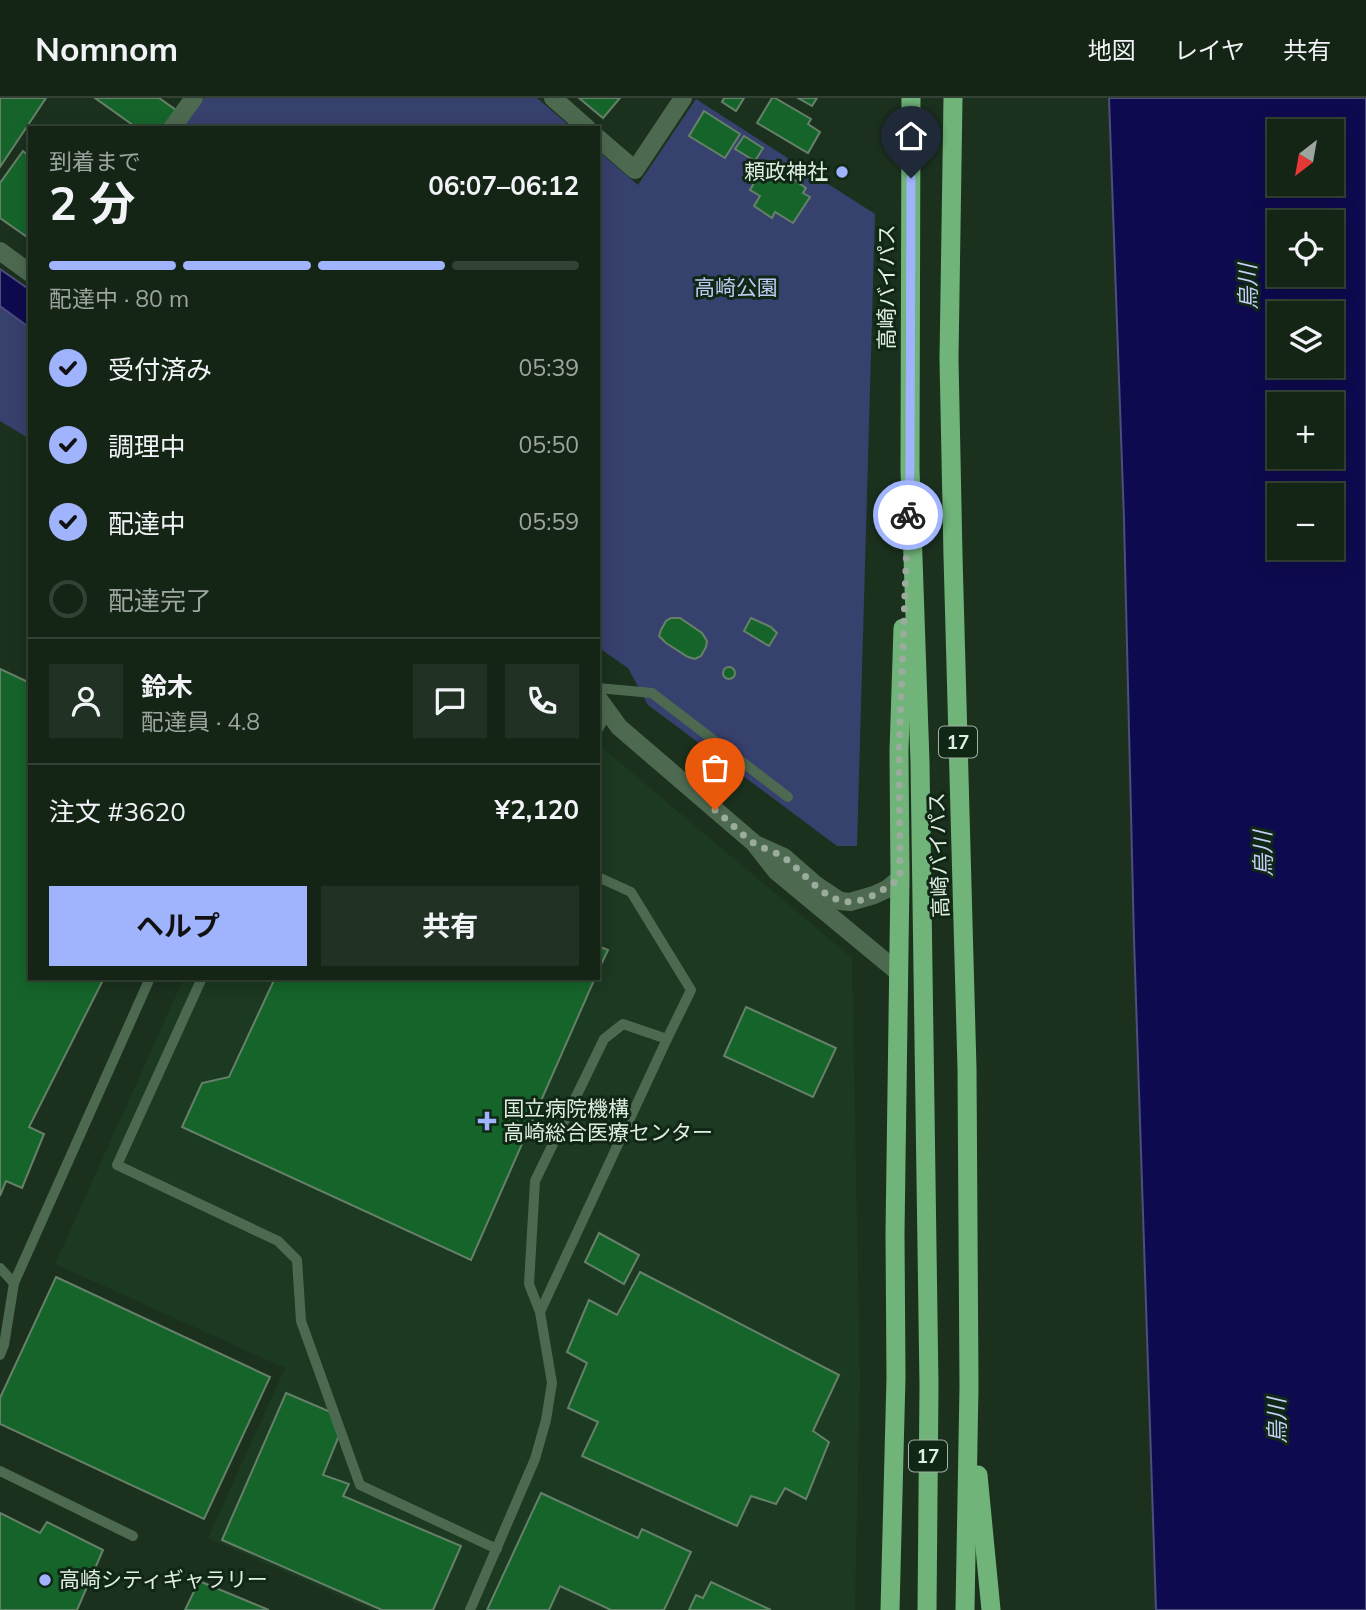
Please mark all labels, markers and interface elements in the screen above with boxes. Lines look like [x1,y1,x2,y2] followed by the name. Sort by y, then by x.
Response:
[35,28,178,69] text: Nomnom
[1088,35,1136,65] text: 地図
[1174,35,1245,65] text: レイヤ
[1283,35,1331,65] text: 共有
[881,106,941,178] pin
[892,117,930,155] icon: home
[1267,119,1344,196] north arrow
[1267,119,1344,560] map controls
[49,147,141,176] text: 到着まで
[744,158,828,184] place label: 頼政神社
[834,164,850,180] marker: 頼政神社
[428,169,579,202] text: 06:07–06:12
[49,174,135,232] text: 2 分
[1267,210,1344,287] button: locate
[873,224,899,350] street label: 高崎バイパス
[1233,261,1262,310] water label: 烏川
[694,274,778,300] park label: 高崎公園
[49,284,189,313] text: 配達中 · 80 m
[1267,301,1344,378] button: layers
[49,349,87,387] icon: check
[108,353,212,386] text: 受付済み
[519,353,579,382] text: 05:39
[1267,392,1344,469] button: +
[49,426,87,464] icon: check
[108,430,186,463] text: 調理中
[519,430,579,459] text: 05:50
[873,480,943,550] courier
[1267,483,1344,560] button: −
[889,496,927,534] icon: bike
[49,503,87,541] icon: check
[108,507,186,540] text: 配達中
[519,507,579,536] text: 05:59
[108,584,212,617] text: 配達完了
[49,664,123,738] button: person
[413,664,487,738] button: chat
[505,664,579,738] button: phone
[141,670,193,703] text: 鈴木
[141,707,260,736] text: 配達員 · 4.8
[939,726,977,758] road number: 17
[685,738,745,810] pin
[696,749,734,787] icon: bag
[923,792,953,918] street label: 高崎バイパス
[495,793,579,826] text: ¥2,120
[49,795,186,828] text: 注文 #3620
[1248,828,1277,877] water label: 烏川
[49,886,307,966] button: ヘルプ
[321,886,579,966] button: 共有
[503,1095,713,1145] place label: 国立病院機構 高崎総合医療センター
[477,1111,497,1131] marker: 国立病院機構 高崎総合医療センター
[1262,1395,1291,1444] water label: 烏川
[909,1440,947,1472] road number: 17
[59,1566,268,1592] place label: 高崎シティギャラリー
[37,1572,53,1588] marker: 高崎シティギャラリー

